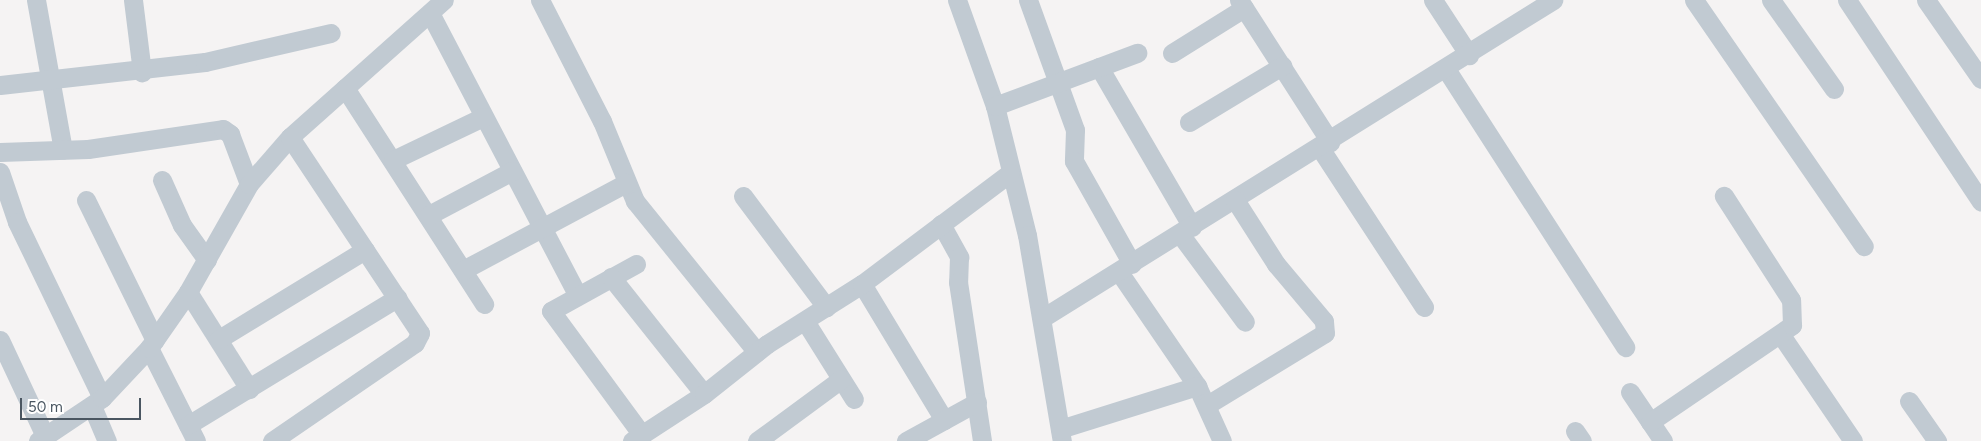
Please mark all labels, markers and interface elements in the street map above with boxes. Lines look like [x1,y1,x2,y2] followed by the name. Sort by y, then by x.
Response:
[22,388,144,420] scale bar
[28,398,63,416] text: 50 m

